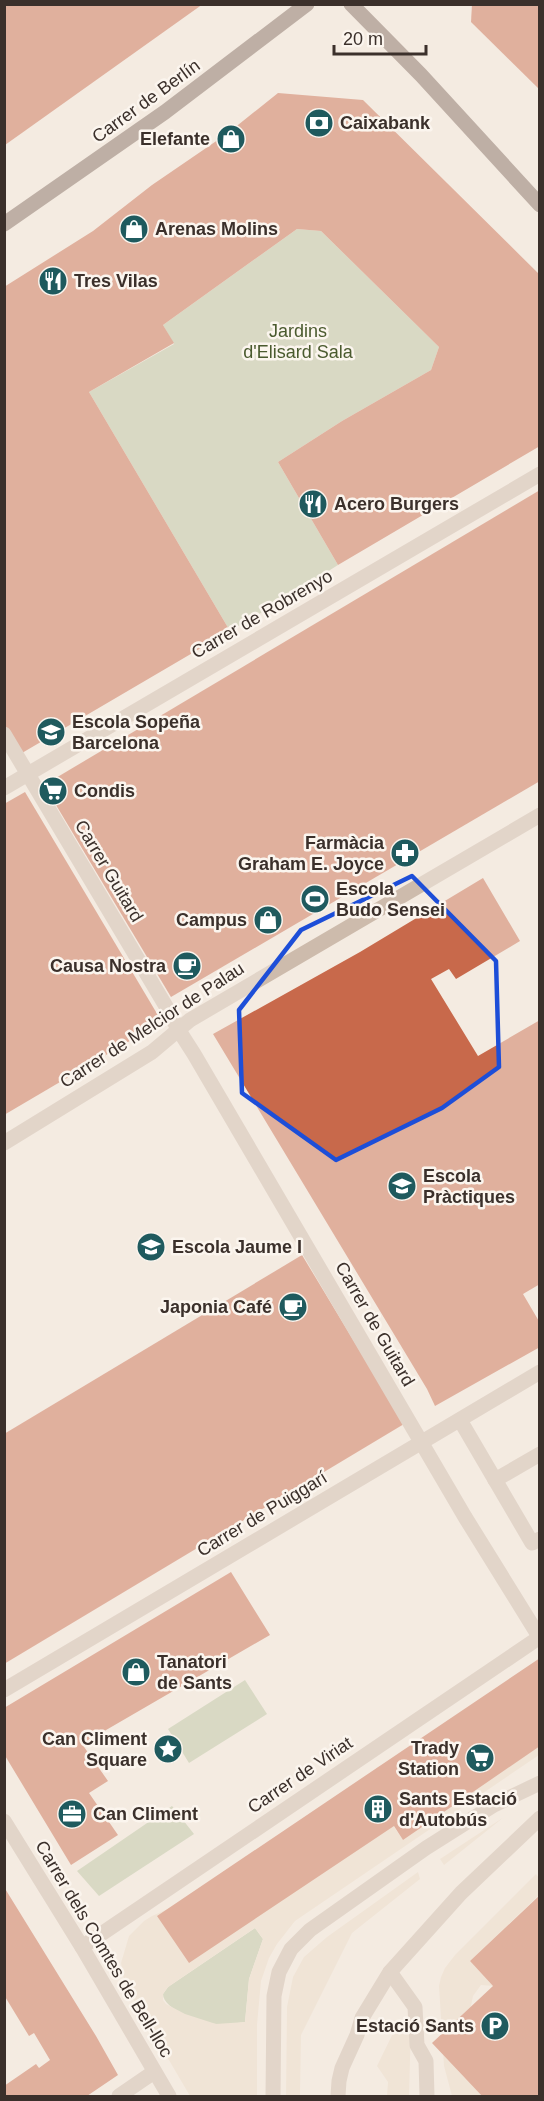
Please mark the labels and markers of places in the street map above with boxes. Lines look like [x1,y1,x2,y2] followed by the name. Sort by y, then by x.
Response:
[303,107,335,139] bank icon: Caixabank
[340,113,431,133] place label: Caixabank
[215,123,247,155] shop icon: Elefante
[140,129,210,149] place label: Elefante
[118,213,150,245] shop icon: Arenas Molins
[155,219,278,239] place label: Arenas Molins
[37,265,69,297] restaurant icon: Tres Vilas
[74,271,158,291] place label: Tres Vilas
[297,488,329,520] restaurant icon: Acero Burgers
[334,494,459,514] place label: Acero Burgers
[72,712,201,753] place label: Escola Sopeña Barcelona
[35,716,67,748] school or university icon: Escola Sopeña Barcelona
[37,775,69,807] supermarket icon: Condis
[74,781,135,801] place label: Condis
[238,833,385,874] place label: Farmàcia Graham E. Joyce
[389,837,421,869] pharmacy icon: Farmàcia Graham E. Joyce
[336,879,445,920] place label: Escola Budo Sensei
[299,883,331,915] sports icon: Escola Budo Sensei
[252,904,284,936] shop icon: Campus
[176,910,247,930] place label: Campus
[171,950,203,982] cafe icon: Causa Nostra
[50,956,167,976] place label: Causa Nostra
[423,1166,515,1207] place label: Escola Pràctiques
[386,1170,418,1202] school or university icon: Escola Pràctiques
[135,1231,167,1263] school or university icon: Escola Jaume I
[172,1237,302,1257] place label: Escola Jaume I
[277,1291,309,1323] cafe icon: Japonia Café
[160,1297,272,1317] place label: Japonia Café
[157,1652,232,1693] place label: Tanatori de Sants
[120,1656,152,1688] shop icon: Tanatori de Sants
[42,1729,147,1770] place label: Can Climent Square
[152,1733,184,1765] place icon: Can Climent Square
[398,1738,459,1779] place label: Trady Station
[464,1742,496,1774] supermarket icon: Trady Station
[399,1789,517,1830] place label: Sants Estació d'Autobús
[362,1793,394,1825] building icon: Sants Estació d'Autobús
[56,1798,88,1830] office icon: Can Climent
[93,1804,198,1824] place label: Can Climent
[479,2010,511,2042] parking icon: Estació Sants
[356,2016,474,2036] place label: Estació Sants

